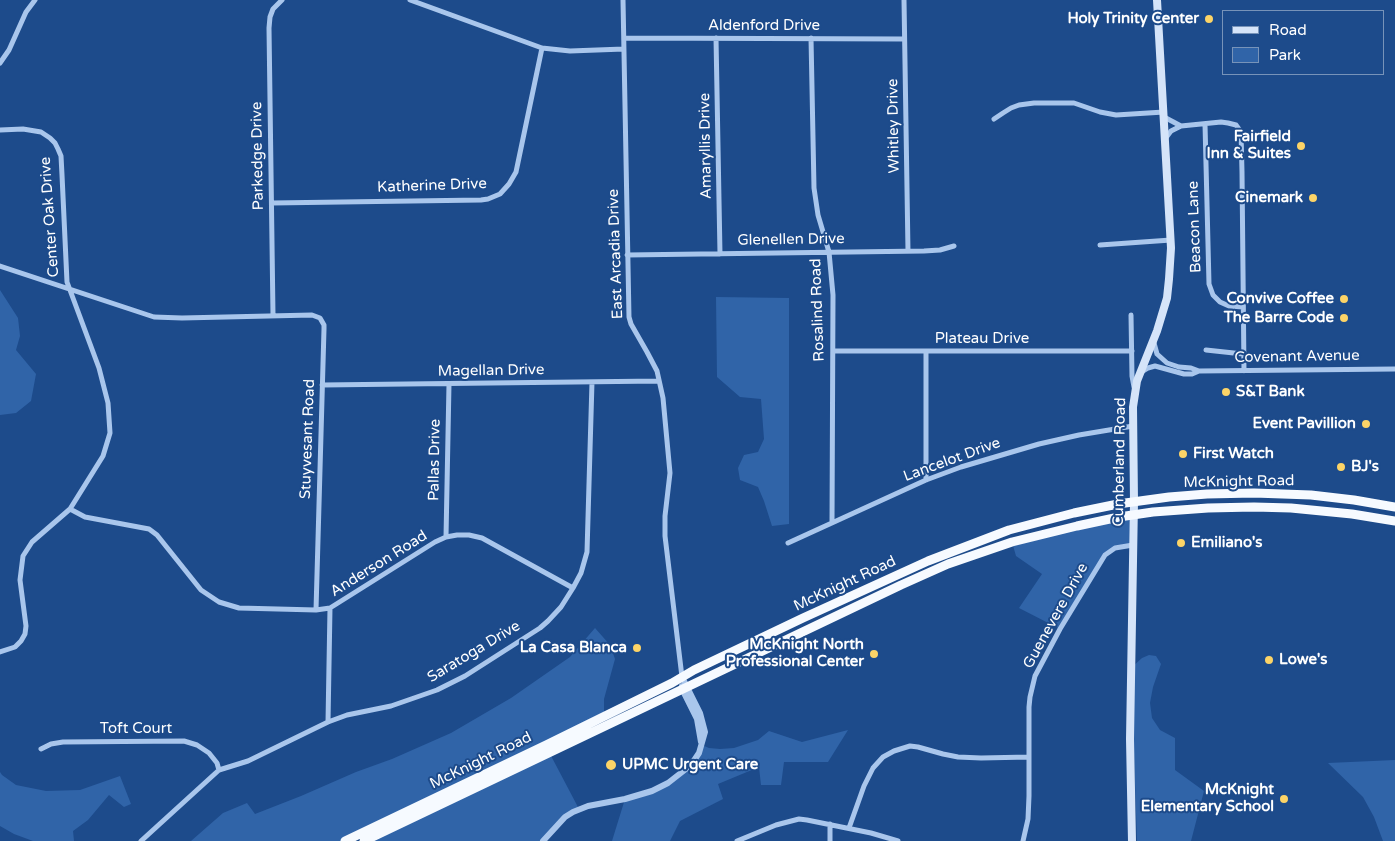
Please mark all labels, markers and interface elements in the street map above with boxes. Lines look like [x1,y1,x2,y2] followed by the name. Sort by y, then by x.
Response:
[1067,10,1199,28] place label: Holy Trinity Center
[1222,10,1385,75] legend
[1203,13,1215,25] marker: Holy Trinity Center
[708,17,820,35] street label: Aldenford Drive
[1269,21,1307,39] text: Road
[1269,46,1301,64] text: Park
[884,78,904,174] street label: Whitley Drive
[696,93,716,199] street label: Amaryllis Drive
[248,102,268,210] street label: Parkedge Drive
[1207,128,1291,163] place label: Fairfield Inn & Suites
[1295,140,1307,152] marker: Fairfield Inn & Suites
[37,156,63,278] street label: Center Oak Drive
[377,175,487,197] street label: Katherine Drive
[1184,181,1206,273] street label: Beacon Lane
[605,189,627,319] street label: East Arcadia Drive
[1235,189,1303,207] place label: Cinemark
[1307,192,1319,204] marker: Cinemark
[737,230,845,250] street label: Glenellen Drive
[807,258,829,362] street label: Rosalind Road
[1226,290,1334,308] place label: Convive Coffee
[1338,293,1350,305] marker: Convive Coffee
[1224,309,1334,327] place label: The Barre Code
[1338,312,1350,324] marker: The Barre Code
[935,330,1029,348] street label: Plateau Drive
[1234,347,1360,367] street label: Covenant Avenue
[437,361,545,381] street label: Magellan Drive
[297,379,319,499] street label: Stuyvesant Road
[1236,383,1305,401] place label: S&T Bank
[1220,386,1232,398] marker: S&T Bank
[1110,397,1130,527] street label: Cumberland Road
[1253,415,1356,433] place label: Event Pavillion
[1360,418,1372,430] marker: Event Pavillion
[425,419,445,501] street label: Pallas Drive
[901,434,1003,486] street label: Lancelot Drive
[1193,445,1274,463] place label: First Watch
[1177,448,1189,460] marker: First Watch
[1351,458,1379,476] place label: BJ's
[1335,461,1347,473] marker: BJ's
[1183,472,1295,492] street label: McKnight Road
[327,527,431,601] street label: Anderson Road
[1191,534,1262,552] place label: Emiliano's
[1175,537,1187,549] marker: Emiliano's
[791,552,899,616] street label: McKnight Road
[1020,560,1092,672] street label: Guenevere Drive
[424,617,524,687] street label: Saratoga Drive
[726,636,864,671] place label: McKnight North Professional Center
[520,639,627,657] place label: La Casa Blanca
[631,642,643,654] marker: La Casa Blanca
[868,648,880,660] marker: McKnight North Professional Center
[1279,651,1327,669] place label: Lowe's
[1263,654,1275,666] marker: Lowe's
[100,720,172,738] street label: Toft Court
[427,729,535,793] street label: McKnight Road
[622,756,758,774] place label: UPMC Urgent Care
[604,758,618,772] marker: UPMC Urgent Care
[1141,781,1274,816] place label: McKnight Elementary School
[1278,793,1290,805] marker: McKnight Elementary School

